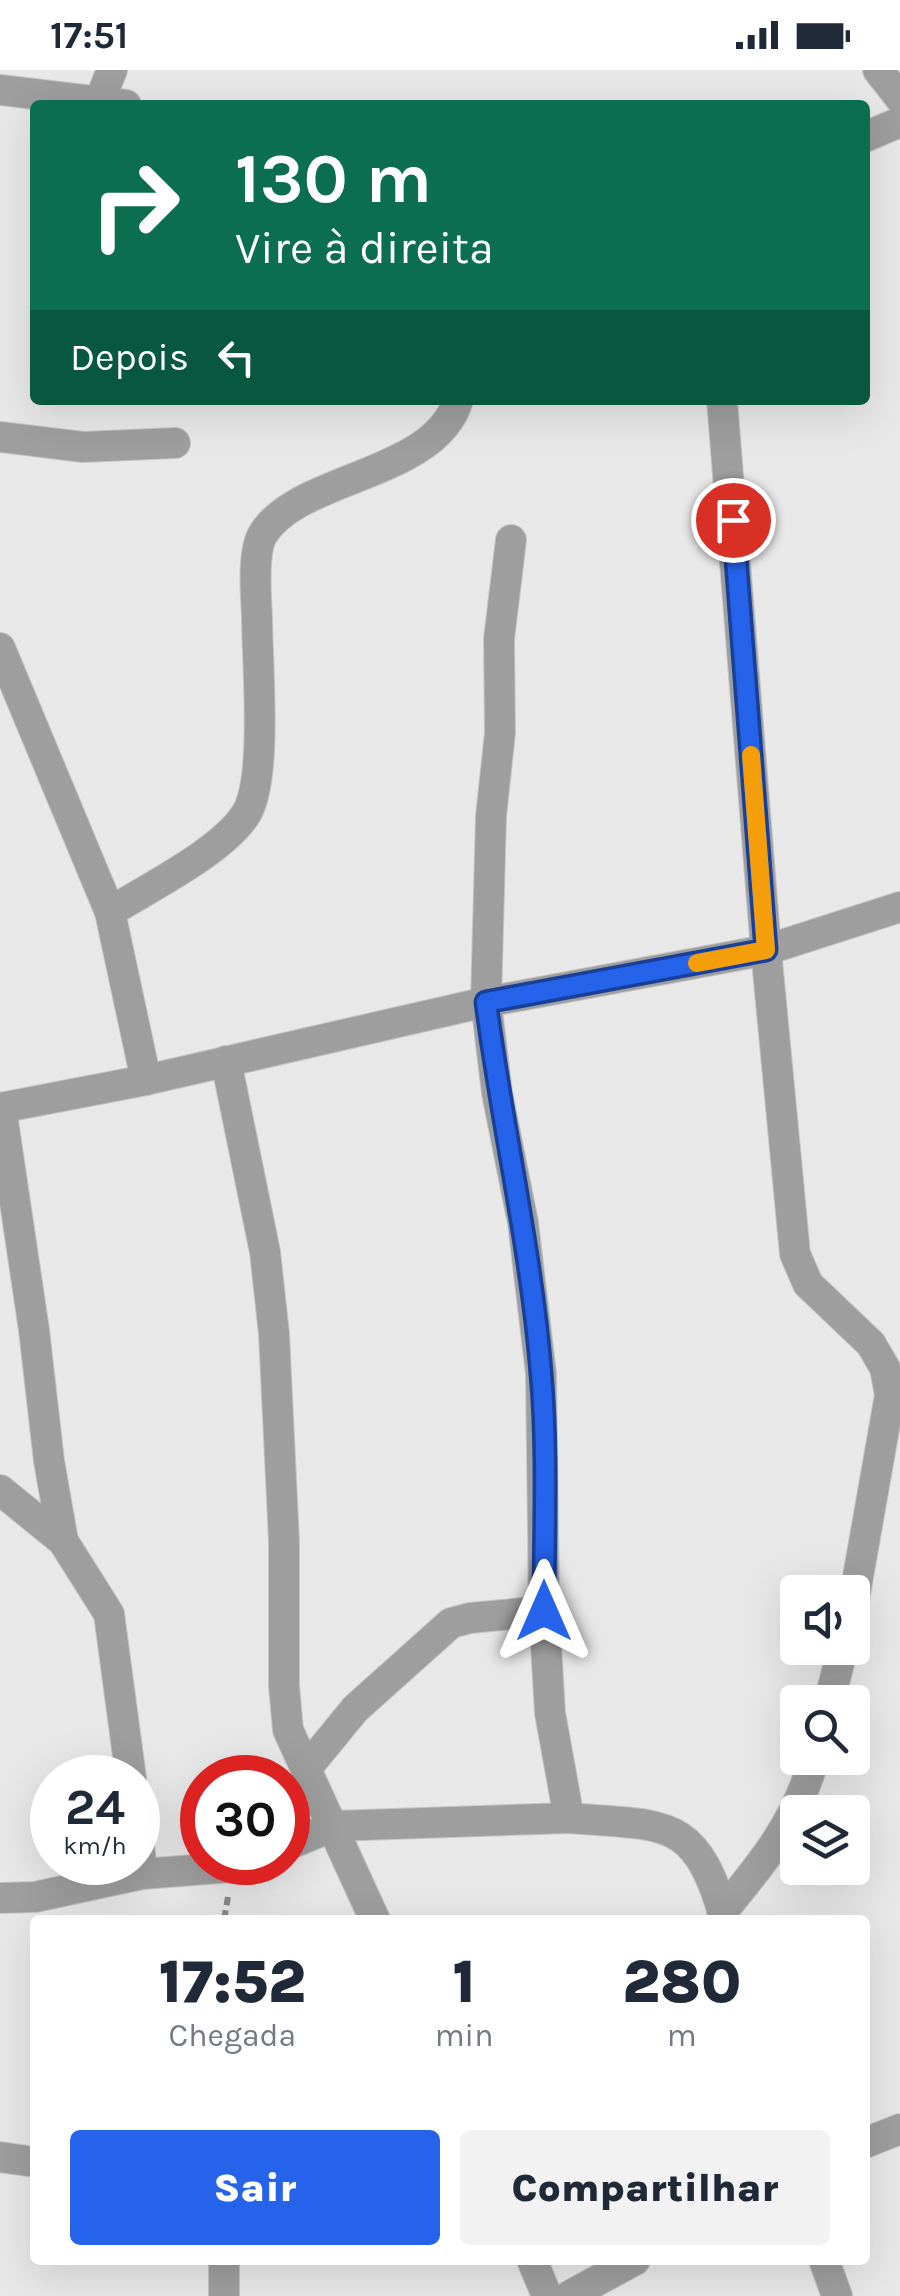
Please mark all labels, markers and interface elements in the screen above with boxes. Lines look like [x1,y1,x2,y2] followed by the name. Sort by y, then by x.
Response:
[50,13,128,58] text: 17:51
[235,138,432,220] text: 130 m
[70,140,200,270] icon: right
[235,222,494,274] text: Vire à direita
[209,330,264,385] icon: left
[70,335,189,380] text: Depois
[691,478,776,563] pin
[706,493,761,548] icon: arrive
[492,1559,596,1663] position arrow
[780,1575,870,1885] map controls
[780,1575,870,1665] button: sound
[780,1685,870,1775] button: search
[180,1755,310,1885] speed limit sign: 30
[65,1778,125,1837] text: 24
[780,1795,870,1885] button: layers
[63,1831,127,1860] text: km/h
[159,1947,306,2017] text: 17:52
[453,1947,476,2017] text: 1
[622,1947,741,2017] text: 280
[169,2017,296,2054] text: Chegada
[435,2017,493,2054] text: min
[667,2017,697,2054] text: m
[70,2130,440,2245] button: Sair
[460,2130,830,2245] button: Compartilhar

